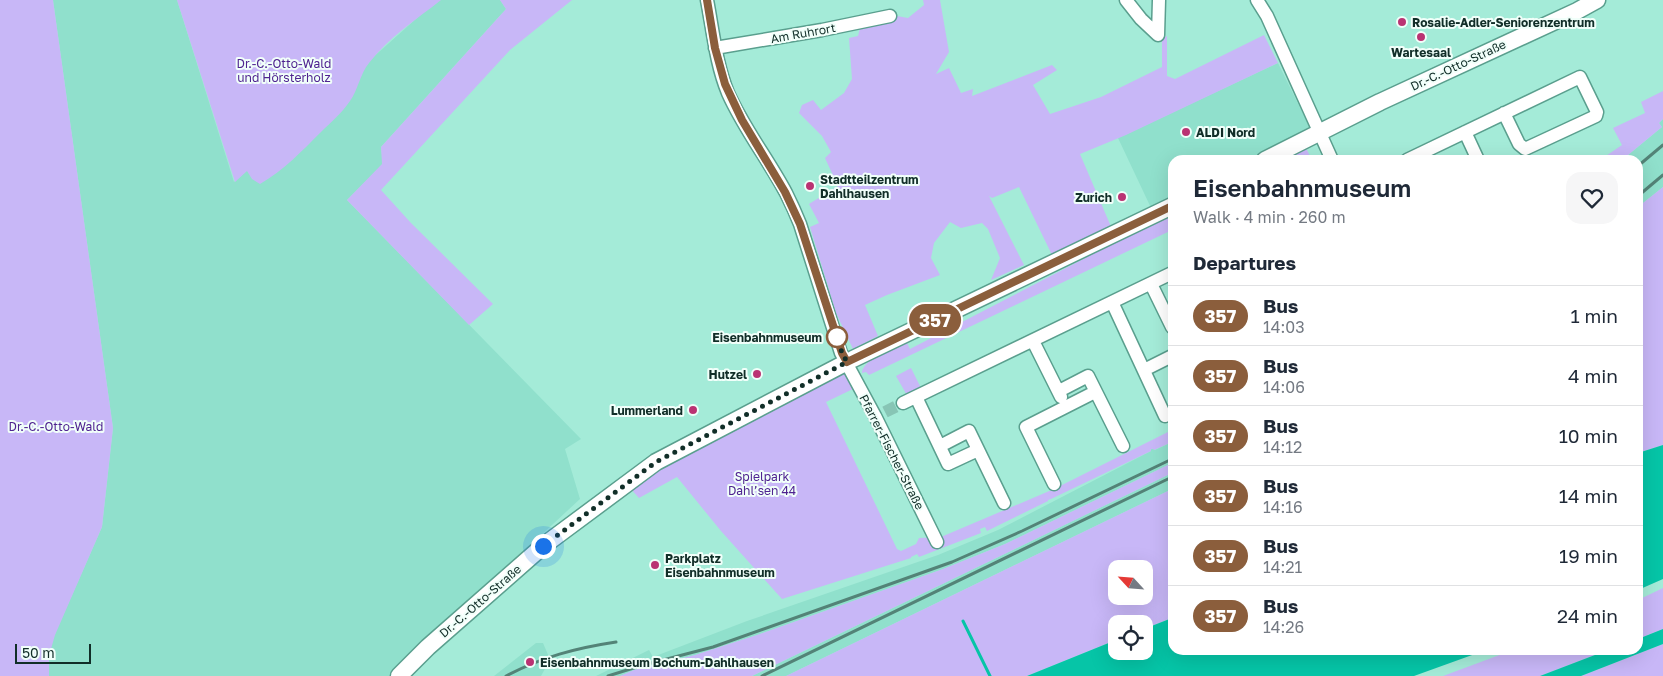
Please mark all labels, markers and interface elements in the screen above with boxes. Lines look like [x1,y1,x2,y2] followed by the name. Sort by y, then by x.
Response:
[1412,15,1595,30] place label: Rosalie-Adler-Seniorenzentrum
[1396,16,1408,28] marker: Rosalie-Adler-Seniorenzentrum
[769,20,837,46] street label: Am Ruhrort
[1415,31,1427,43] marker: Wartesaal
[1408,36,1508,94] street label: Dr.-C.-Otto-Straße
[1391,45,1451,60] place label: Wartesaal
[237,56,331,85] park label: Dr.-C.-Otto-Wald und Hörsterholz
[1196,125,1255,140] place label: ALDI Nord
[1180,126,1192,138] marker: ALDI Nord
[820,172,919,201] place label: Stadtteilzentrum Dahlhausen
[1566,172,1618,224] button: heart
[1193,173,1411,202] text: Eisenbahnmuseum
[804,180,816,192] marker: Stadtteilzentrum Dahlhausen
[1075,190,1112,205] place label: Zurich
[1116,191,1128,203] marker: Zurich
[1193,207,1346,227] text: Walk · 4 min · 260 m
[1193,251,1296,274] text: Departures
[1263,294,1298,317] text: Bus
[906,304,964,336] line badge: 357
[1570,304,1618,327] text: 1 min
[1205,305,1236,327] text: 357
[919,309,951,331] text: 357
[1263,317,1305,337] text: 14:03
[826,326,848,348] marker: Eisenbahnmuseum
[712,330,822,345] place label: Eisenbahnmuseum
[1263,354,1298,377] text: Bus
[1568,364,1618,387] text: 4 min
[1205,365,1236,387] text: 357
[709,367,747,382] place label: Hutzel
[751,368,763,380] marker: Hutzel
[1263,377,1305,397] text: 14:06
[856,392,928,512] street label: Pfarrer-Fischer-Straße
[611,403,683,418] place label: Lummerland
[687,404,699,416] marker: Lummerland
[1263,414,1298,437] text: Bus
[9,419,103,434] park label: Dr.-C.-Otto-Wald
[1559,424,1618,447] text: 10 min
[1205,425,1236,447] text: 357
[1263,437,1302,457] text: 14:12
[728,469,796,498] park label: Spielpark Dahl’sen 44
[1263,474,1298,497] text: Bus
[1559,484,1618,507] text: 14 min
[1205,485,1236,507] text: 357
[1263,497,1303,517] text: 14:16
[531,534,556,559] your location
[1263,534,1298,557] text: Bus
[1559,544,1618,567] text: 19 min
[1205,545,1236,567] text: 357
[665,551,775,580] place label: Parkplatz Eisenbahnmuseum
[1263,557,1302,577] text: 14:21
[649,559,661,571] marker: Parkplatz Eisenbahnmuseum
[1108,560,1152,605] north arrow
[1108,560,1153,660] map controls
[436,561,524,641] street label: Dr.-C.-Otto-Straße
[1263,594,1298,617] text: Bus
[1557,604,1618,627] text: 24 min
[1205,605,1236,627] text: 357
[1108,615,1153,660] button: locate
[1263,617,1304,637] text: 14:26
[15,641,91,664] scale bar
[22,644,55,661] text: 50 m
[540,655,774,670] place label: Eisenbahnmuseum Bochum-Dahlhausen
[524,656,536,668] marker: Eisenbahnmuseum Bochum-Dahlhausen

